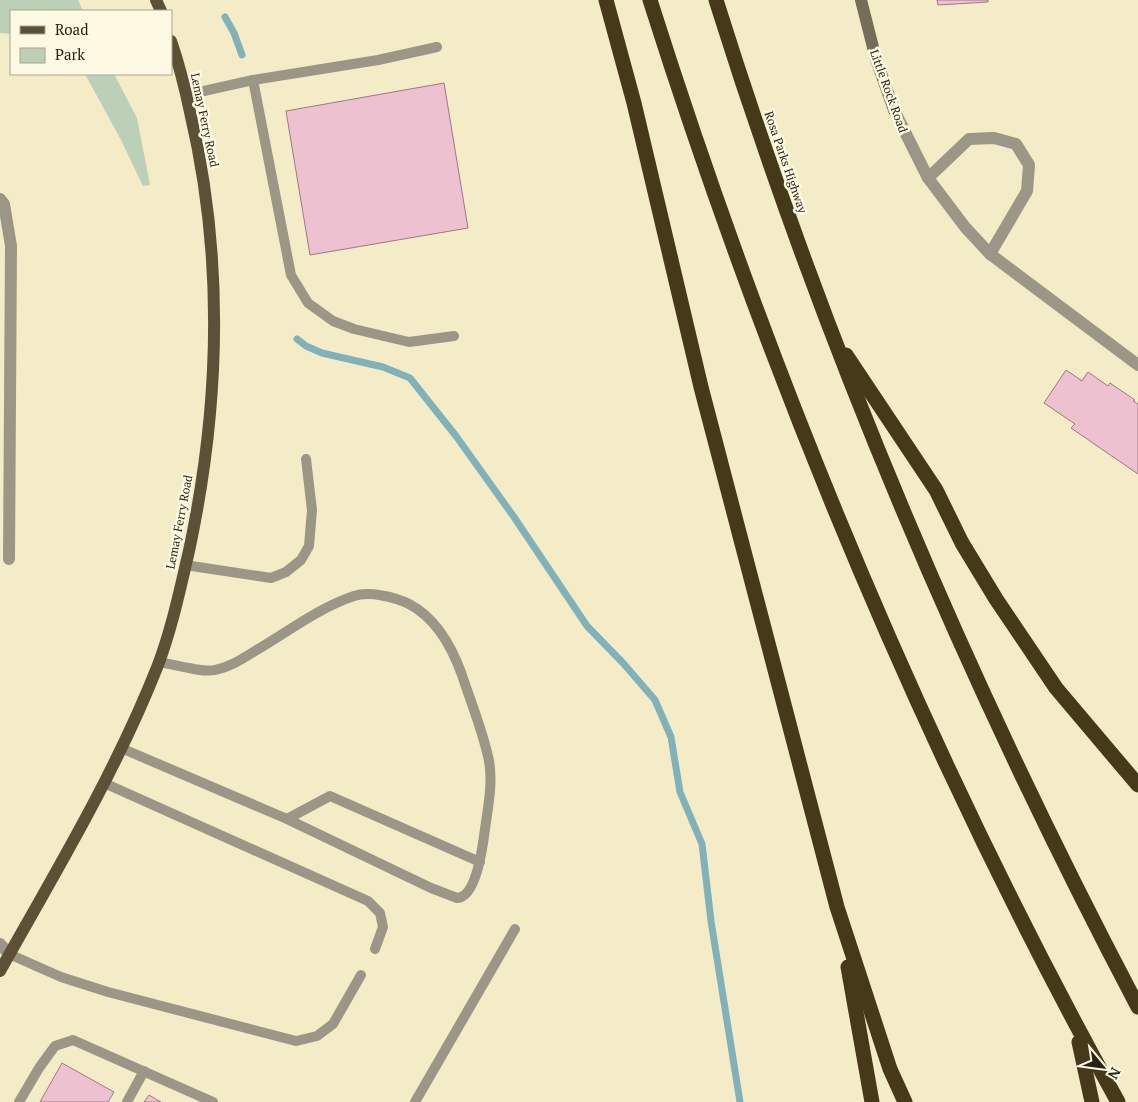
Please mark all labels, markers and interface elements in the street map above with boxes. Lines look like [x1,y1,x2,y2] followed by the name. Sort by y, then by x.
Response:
[10,10,172,75] legend
[55,19,88,39] text: Road
[55,44,85,64] text: Park
[867,47,911,135] street label: Little Rock Road
[188,72,222,169] street label: Lemay Ferry Road
[762,109,811,216] street label: Rosa Parks Highway
[163,473,196,570] street label: Lemay Ferry Road
[1078,1042,1128,1092] north arrow
[1104,1064,1126,1083] text: N

